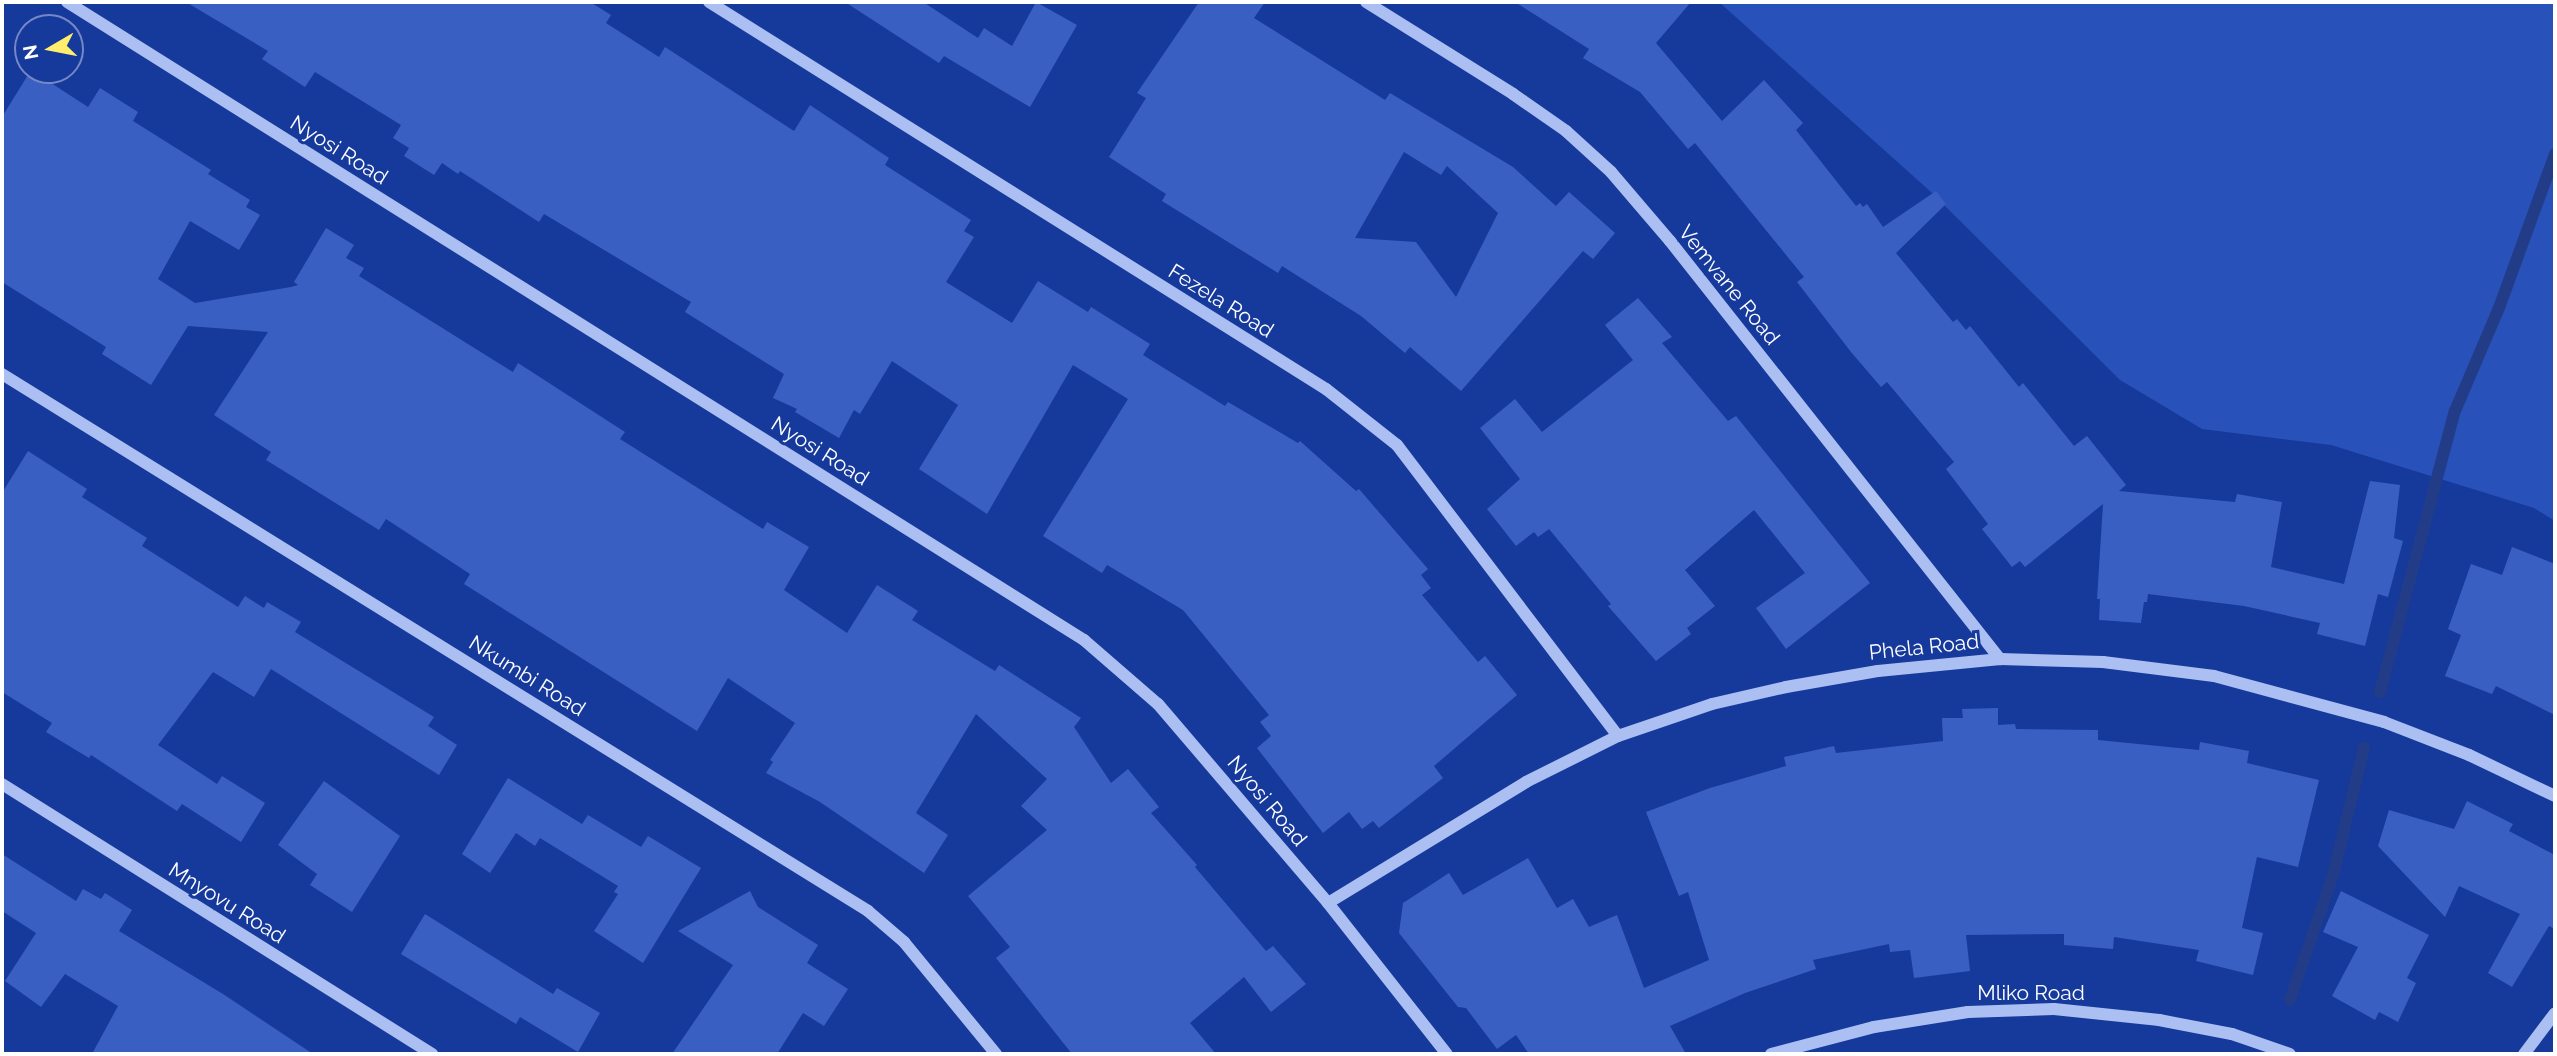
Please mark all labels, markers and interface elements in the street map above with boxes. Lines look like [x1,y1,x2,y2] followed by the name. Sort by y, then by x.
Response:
[14,14,84,84] north arrow
[18,43,42,61] text: N
[286,110,392,190] street label: Nyosi Road
[1673,220,1785,350] street label: Vemvane Road
[1164,259,1278,343] street label: Fezela Road
[767,411,873,491] street label: Nyosi Road
[1868,629,1980,665] street label: Phela Road
[464,630,590,722] street label: Nkumbi Road
[1222,751,1312,851] street label: Nyosi Road
[164,857,290,949] street label: Mnyovu Road
[1977,980,2085,1006] street label: Mliko Road

